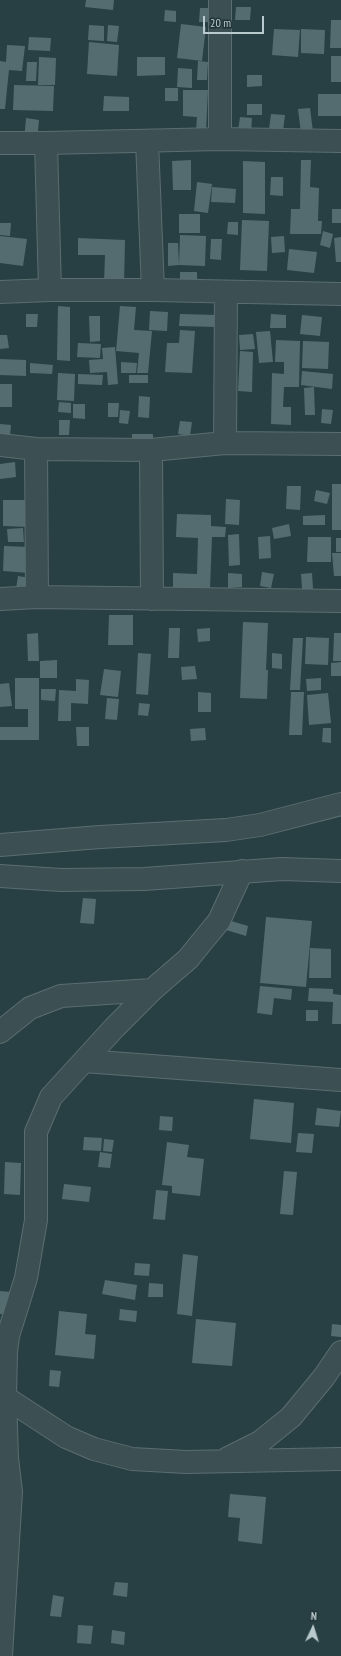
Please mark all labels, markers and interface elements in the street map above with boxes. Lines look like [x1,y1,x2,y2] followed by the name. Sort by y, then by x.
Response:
[205,8,266,34] scale bar
[210,15,231,30] text: 20 m
[293,1608,333,1648] north arrow
[310,1609,317,1623] text: N

